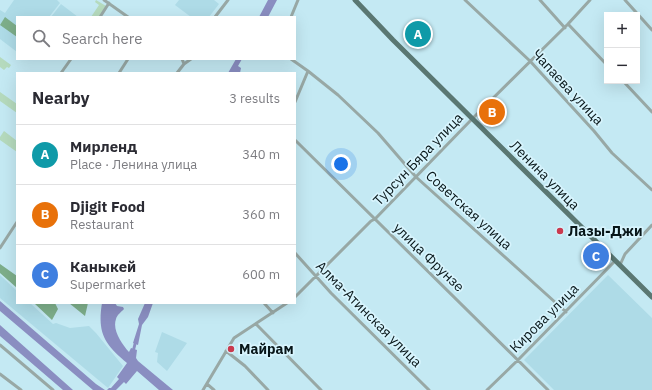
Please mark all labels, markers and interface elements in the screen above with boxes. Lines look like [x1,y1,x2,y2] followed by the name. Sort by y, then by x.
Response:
[604,12,640,84] map controls
[604,12,640,48] button: +
[16,16,296,60] search box
[405,19,431,49] pin: A
[30,27,52,49] icon: search
[62,29,142,48] text: Search here
[528,45,608,129] street label: Чапаева улица
[604,48,640,84] button: −
[32,87,90,109] text: Nearby
[229,90,280,107] text: 3 results
[479,97,505,127] pin: B
[369,108,467,209] street label: Турсун Бяра улица
[506,136,584,214] street label: Ленина улица
[70,137,137,156] text: Мирленд
[41,146,49,163] text: A
[242,146,280,163] text: 340 m
[331,154,351,174] your location
[70,156,197,173] text: Place · Ленина улица
[422,167,516,254] street label: Советская улица
[70,197,145,216] text: Djigit Food
[41,206,49,223] text: B
[242,206,280,223] text: 360 m
[70,216,134,233] text: Restaurant
[390,219,469,296] street label: улица Фрунзе
[568,222,643,240] place label: Лазы-Джи
[555,226,565,236] marker: Лазы-Джи
[583,241,609,271] pin: C
[70,257,136,276] text: Каныкей
[312,257,426,371] street label: Алма-Атинская улица
[41,266,49,283] text: C
[242,266,280,283] text: 600 m
[70,276,146,293] text: Supermarket
[506,279,583,356] street label: Кирова улица
[239,340,294,358] place label: Майрам
[226,344,236,354] marker: Майрам

